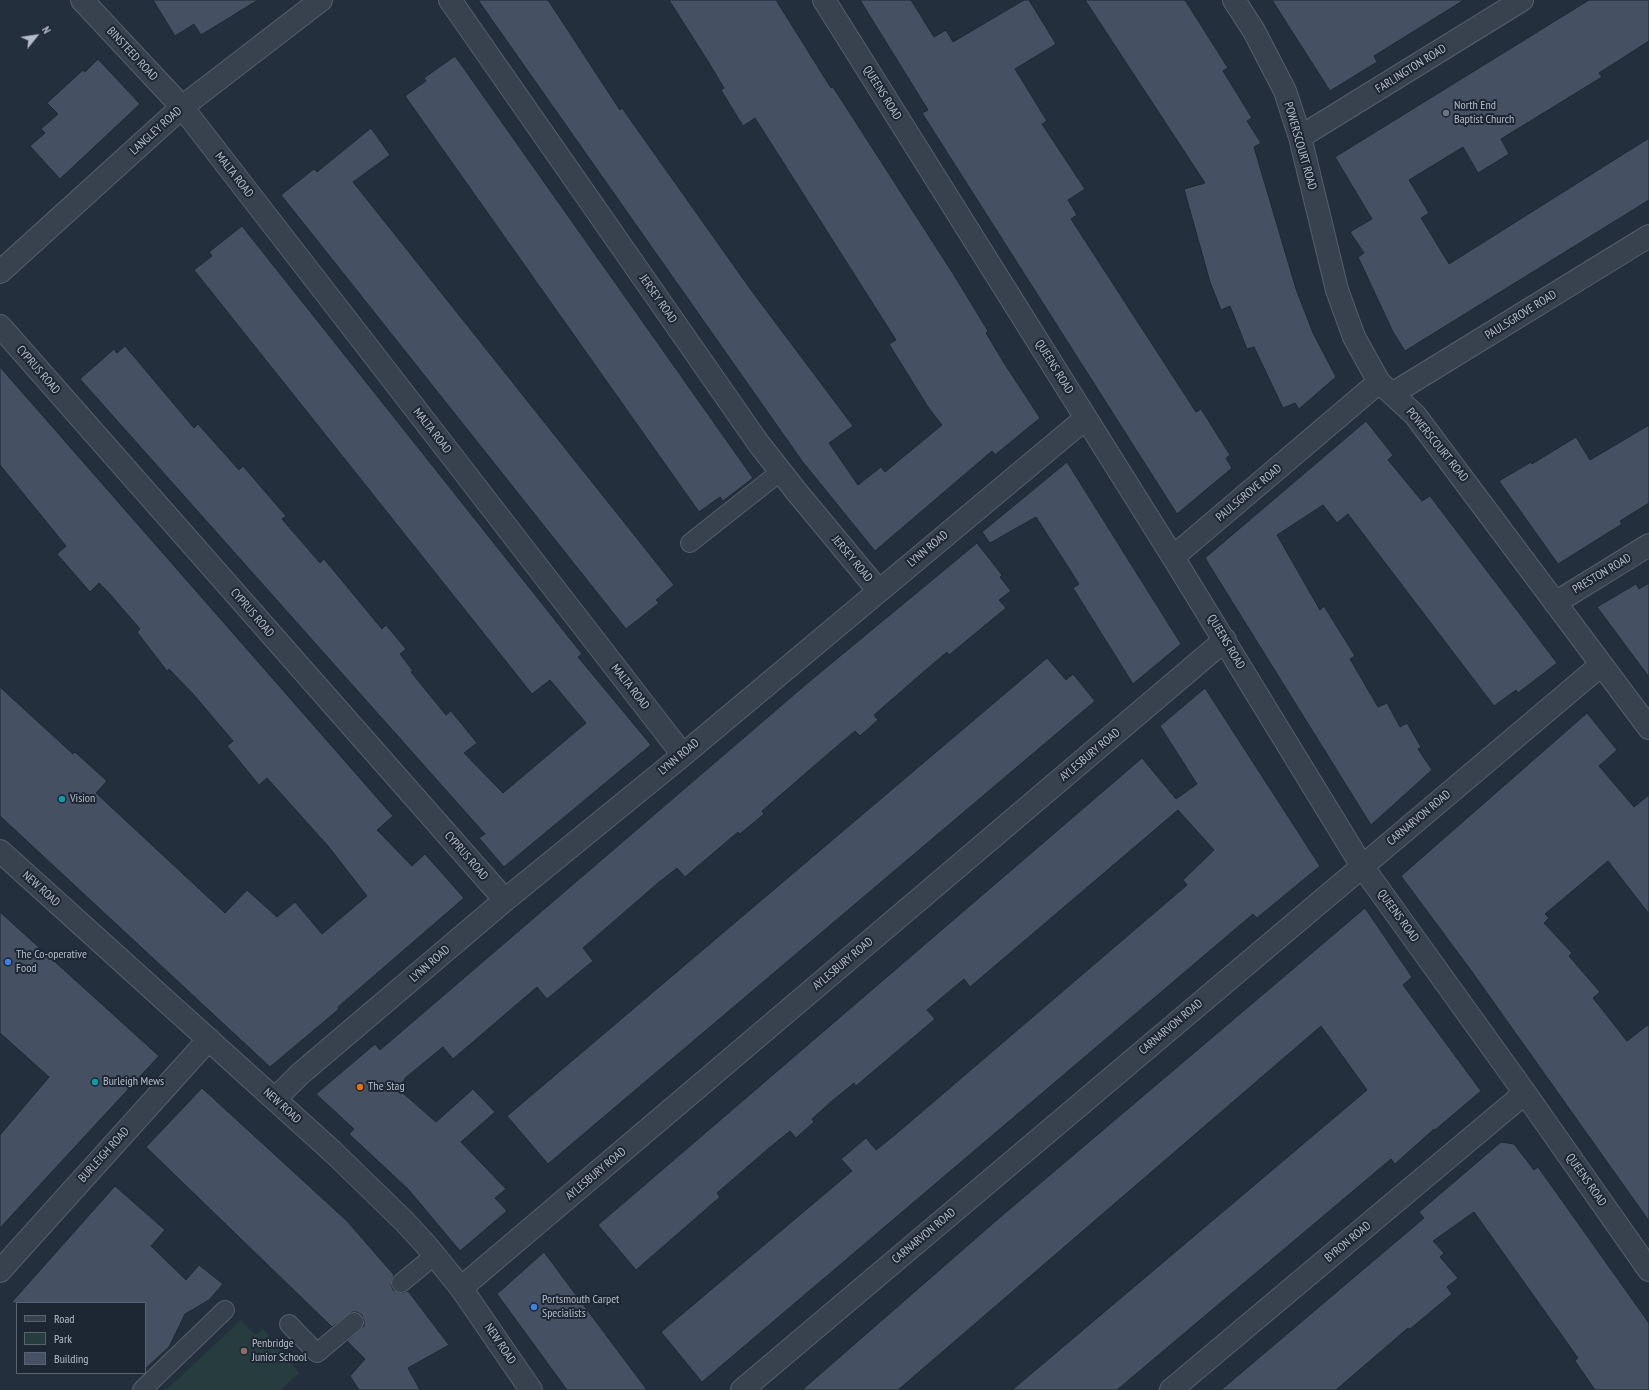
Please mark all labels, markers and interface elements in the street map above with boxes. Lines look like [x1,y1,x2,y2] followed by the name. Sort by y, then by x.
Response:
[16,16,56,56] north arrow
[39,24,54,36] text: N
[103,24,161,84] street label: BINSTEED ROAD
[1373,41,1449,97] street label: FARLINGTON ROAD
[860,63,904,123] street label: QUEENS ROAD
[1454,99,1514,127] place label: North End Baptist Church
[1281,100,1319,192] street label: POWERSCOURT ROAD
[127,104,185,158] street label: LANGLEY ROAD
[1441,108,1451,118] marker: North End Baptist Church
[212,149,256,201] street label: MALTA ROAD
[636,272,680,326] street label: JERSEY ROAD
[1483,287,1559,343] street label: PAULSGROVE ROAD
[1032,337,1076,397] street label: QUEENS ROAD
[13,343,63,397] street label: CYPRUS ROAD
[410,405,454,457] street label: MALTA ROAD
[1403,405,1471,485] street label: POWERSCOURT ROAD
[1213,461,1285,525] street label: PAULSGROVE ROAD
[905,528,951,570] street label: LYNN ROAD
[829,533,875,585] street label: JERSEY ROAD
[1570,551,1634,597] street label: PRESTON ROAD
[227,586,277,640] street label: CYPRUS ROAD
[1204,612,1248,672] street label: QUEENS ROAD
[608,661,652,713] street label: MALTA ROAD
[1057,726,1123,784] street label: AYLESBURY ROAD
[656,736,702,778] street label: LYNN ROAD
[1384,787,1454,849] street label: CARNARVON ROAD
[70,792,95,806] place label: Vision
[57,794,67,804] marker: Vision
[441,829,491,883] street label: CYPRUS ROAD
[19,868,63,910] street label: NEW ROAD
[1374,887,1422,945] street label: QUEENS ROAD
[810,935,876,993] street label: AYLESBURY ROAD
[407,943,453,985] street label: LYNN ROAD
[16,948,87,976] place label: The Co-operative Food
[3,957,13,967] marker: The Co-operative Food
[1136,996,1206,1058] street label: CARNARVON ROAD
[103,1075,164,1089] place label: Burleigh Mews
[90,1077,100,1087] marker: Burleigh Mews
[368,1080,405,1094] place label: The Stag
[355,1082,365,1092] marker: The Stag
[260,1085,304,1127] street label: NEW ROAD
[75,1124,133,1186] street label: BURLEIGH ROAD
[563,1145,629,1203] street label: AYLESBURY ROAD
[1563,1151,1609,1209] street label: QUEENS ROAD
[889,1205,959,1267] street label: CARNARVON ROAD
[1322,1219,1374,1265] street label: BYRON ROAD
[542,1293,619,1321] place label: Portsmouth Carpet Specialists
[16,1302,146,1374] legend
[529,1302,539,1312] marker: Portsmouth Carpet Specialists
[54,1311,74,1326] text: Road
[481,1321,519,1367] street label: NEW ROAD
[54,1331,72,1346] text: Park
[252,1337,307,1365] place label: Penbridge Junior School
[239,1346,249,1356] marker: Penbridge Junior School
[54,1351,89,1366] text: Building

